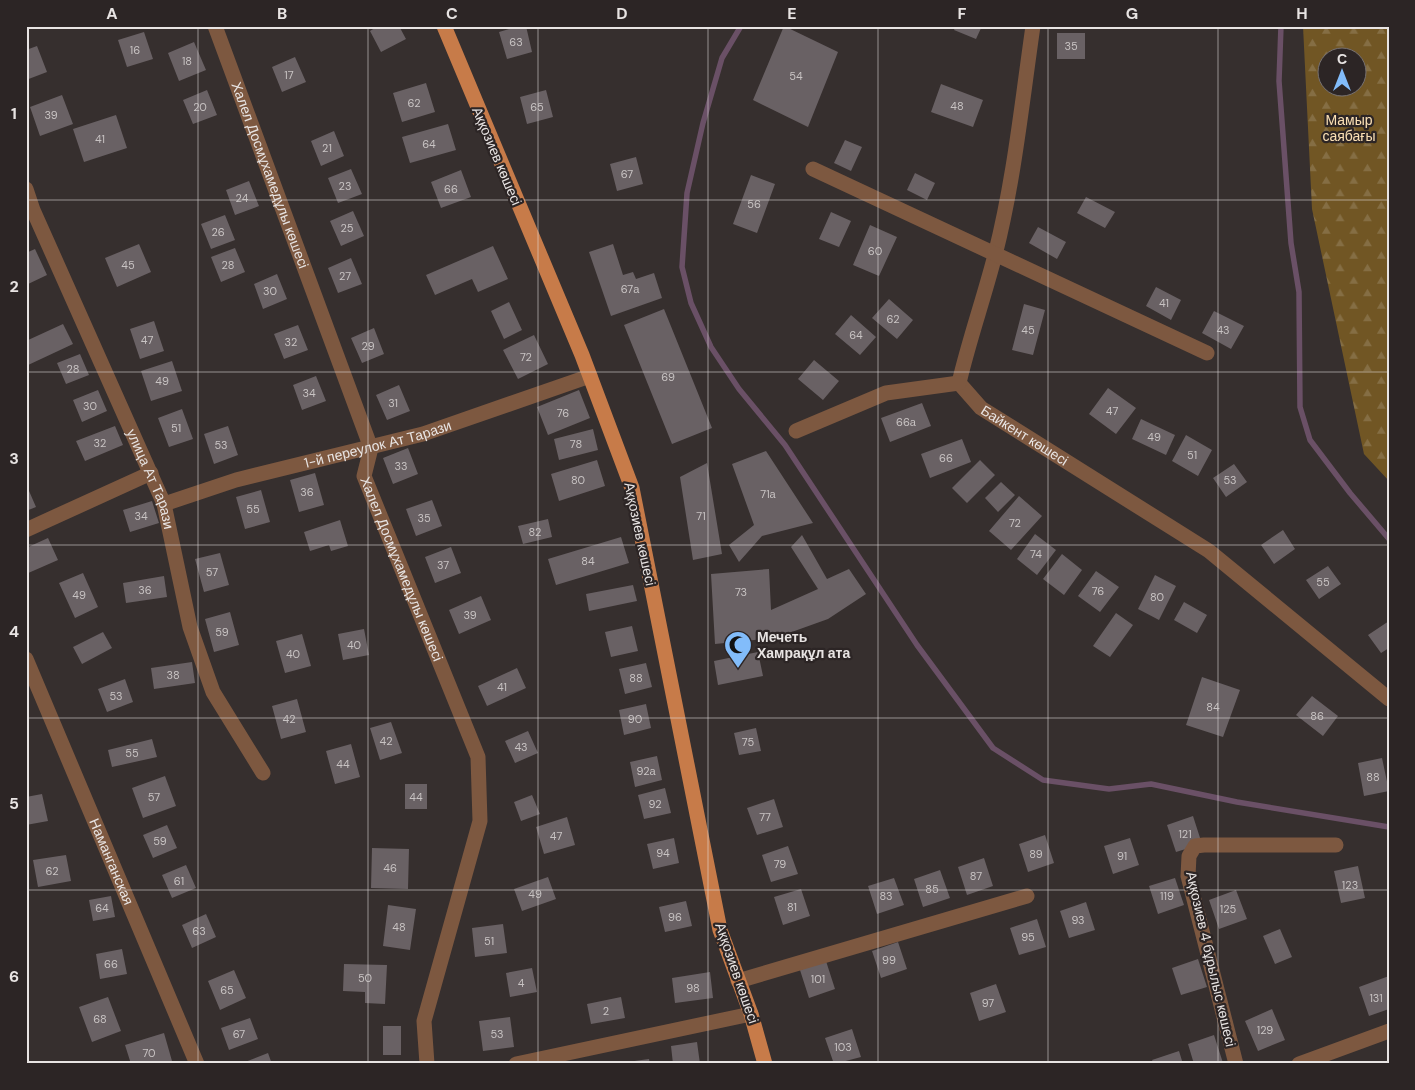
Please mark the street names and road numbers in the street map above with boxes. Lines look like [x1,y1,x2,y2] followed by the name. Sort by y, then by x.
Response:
[227,79,313,271] street label: Халел Досмұхамедұлы көшесі
[468,104,526,208] street label: Аққозиев көшесі
[978,401,1072,470] street label: Байкент көшесі
[302,416,454,472] street label: 1-й переулок Ат Тарази
[123,426,178,531] street label: улица Ат Тарази
[356,474,447,664] street label: Халел Досмұхамедұлы көшесі
[620,481,660,587] street label: Аққозиев көшесі
[85,816,138,908] street label: Наманганская
[1182,870,1240,1048] street label: Аққозиев 4 бұрылыс көшесі
[711,920,763,1026] street label: Аққозиев көшесі

